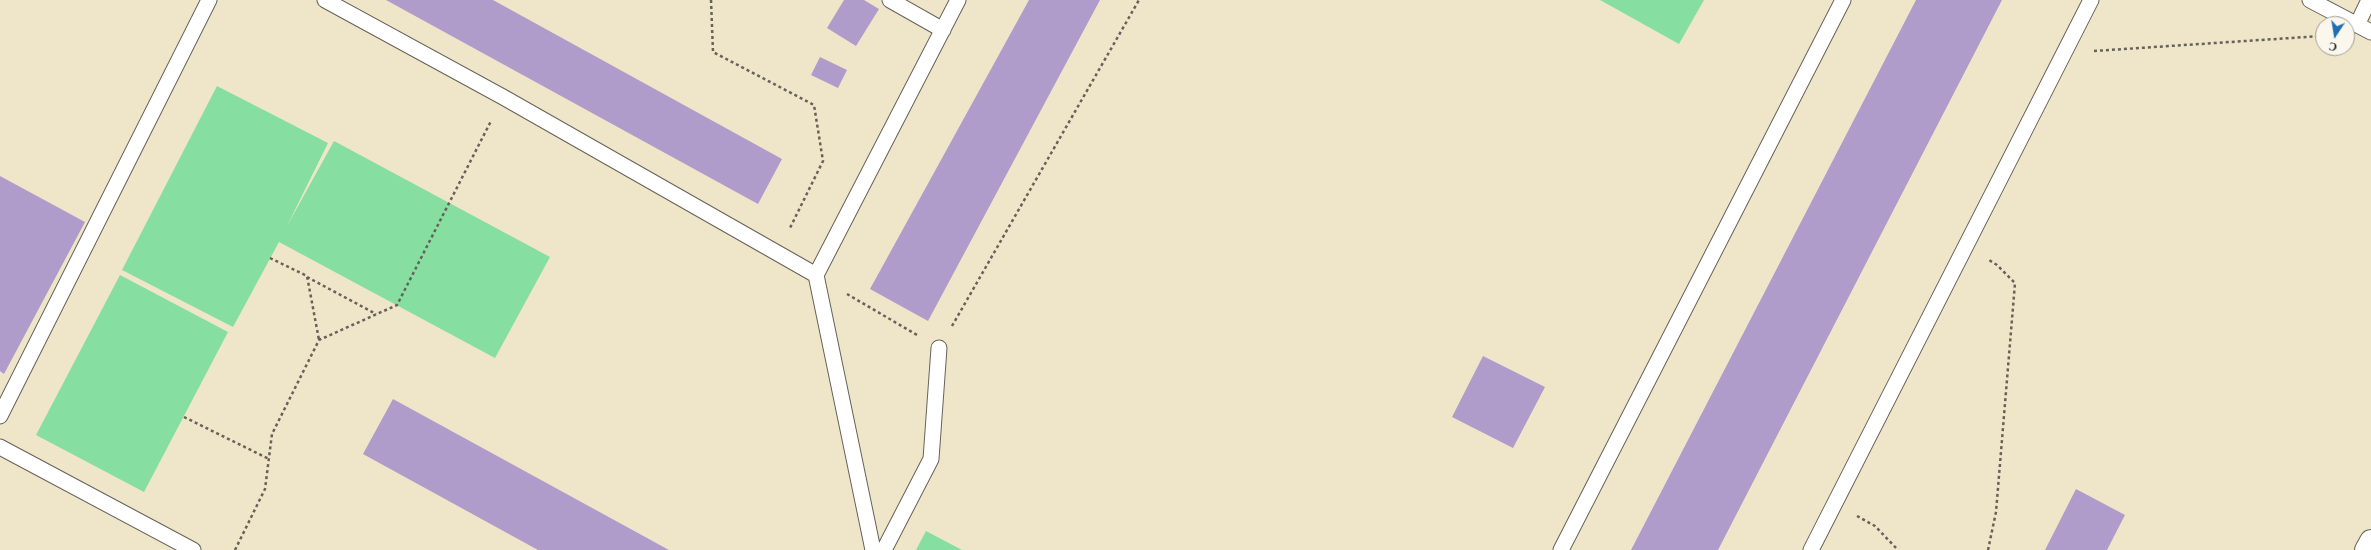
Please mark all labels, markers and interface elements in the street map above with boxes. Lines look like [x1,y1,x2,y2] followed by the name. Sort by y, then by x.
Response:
[2315,16,2355,56] north arrow
[2327,39,2338,54] text: С

